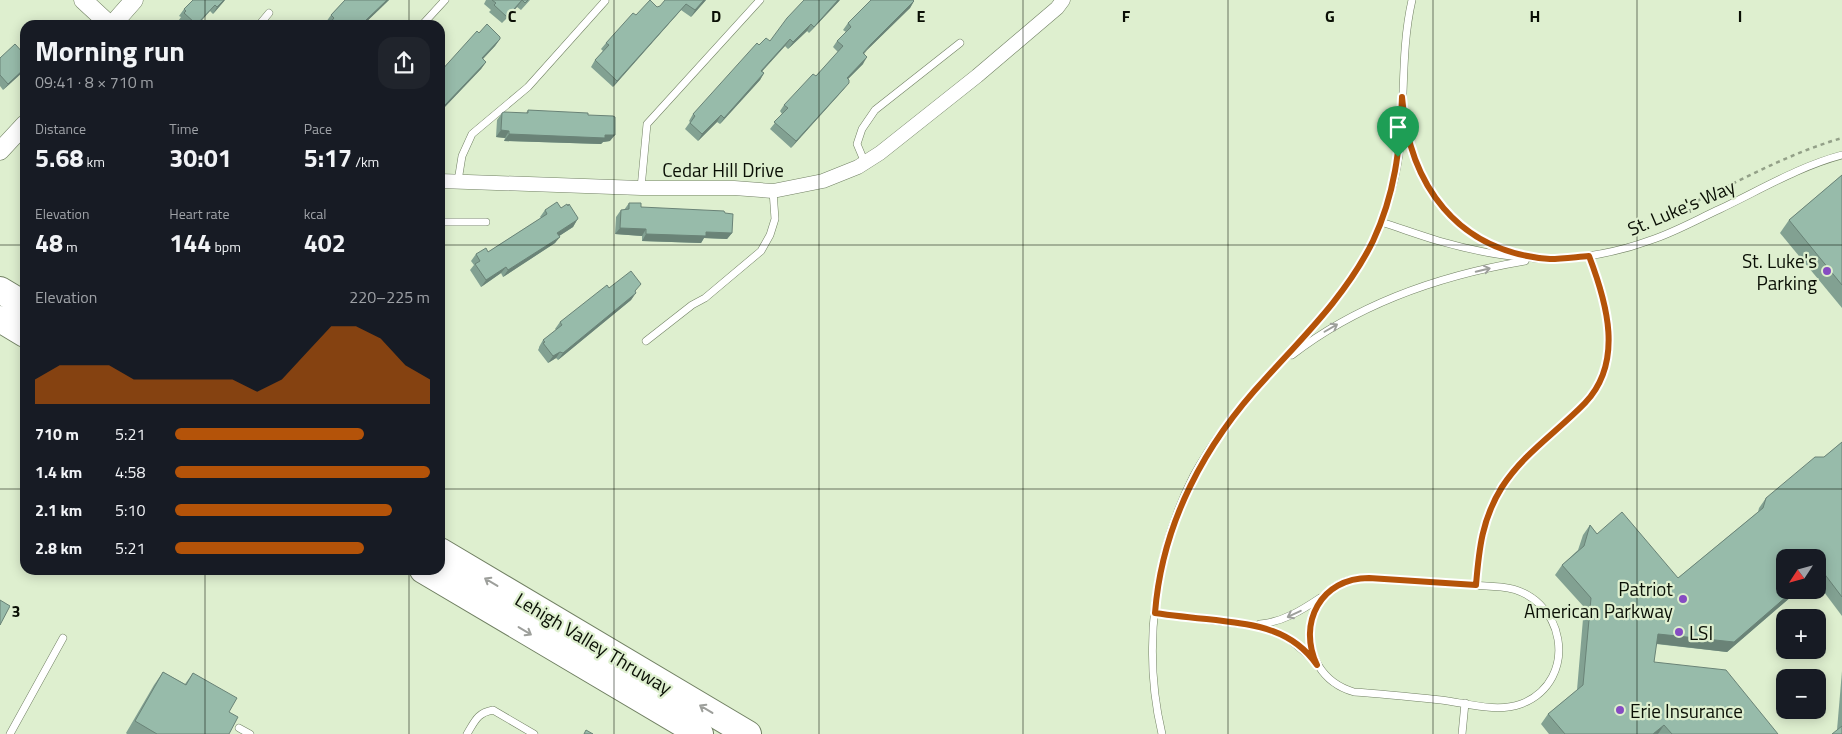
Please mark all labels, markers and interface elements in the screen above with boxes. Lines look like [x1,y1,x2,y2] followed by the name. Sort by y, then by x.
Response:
[508,4,517,28] text: C
[711,4,721,28] text: D
[917,4,926,28] text: E
[1122,4,1131,28] text: F
[1325,4,1335,28] text: G
[1530,4,1540,28] text: H
[1738,4,1742,28] text: I
[35,29,185,72] text: Morning run
[378,37,430,89] button: share
[35,70,154,94] text: 09:41 · 8 × 710 m
[1377,106,1419,157] pin
[1384,113,1412,141] icon: arrive
[35,118,86,139] text: Distance
[169,118,199,139] text: Time
[304,118,332,139] text: Pace
[35,139,83,177] text: 5.68
[169,139,232,177] text: 30:01
[304,139,352,177] text: 5:17
[83,151,105,172] text: km
[352,151,379,172] text: /km
[662,155,784,184] street label: Cedar Hill Drive
[1623,171,1739,243] street label: St. Luke's Way
[35,203,89,224] text: Elevation
[169,203,229,224] text: Heart rate
[304,203,327,224] text: kcal
[35,224,63,262] text: 48
[169,224,211,262] text: 144
[304,224,346,262] text: 402
[63,236,78,257] text: m
[211,236,241,257] text: bpm
[1742,246,1817,297] place label: St. Luke's Parking
[1474,265,1490,274] one-way arrow
[1821,265,1833,277] marker: St. Luke's Parking
[35,285,97,309] text: Elevation
[349,285,430,309] text: 220–225 m
[1324,322,1338,332] one-way arrow
[35,422,79,446] text: 710 m
[115,422,145,446] text: 5:21
[35,460,82,484] text: 1.4 km
[115,460,145,484] text: 4:58
[35,498,82,522] text: 2.1 km
[115,498,145,522] text: 5:10
[35,536,82,560] text: 2.8 km
[115,536,145,560] text: 5:21
[1776,549,1826,599] north arrow
[1776,549,1826,719] map controls
[1524,574,1673,625] place label: Patriot American Parkway
[485,576,499,586] one-way arrow
[510,585,678,701] street label: Lehigh Valley Thruway
[1677,593,1689,605] marker: Patriot American Parkway
[12,599,20,623] text: 3
[1287,609,1302,619] one-way arrow
[1776,609,1826,659] button: +
[1689,618,1713,647] place label: LSI
[518,626,532,636] one-way arrow
[1673,626,1685,638] marker: LSI
[1776,669,1826,719] button: −
[1630,696,1743,725] place label: Erie Insurance
[700,704,714,714] one-way arrow
[1614,704,1626,716] marker: Erie Insurance

